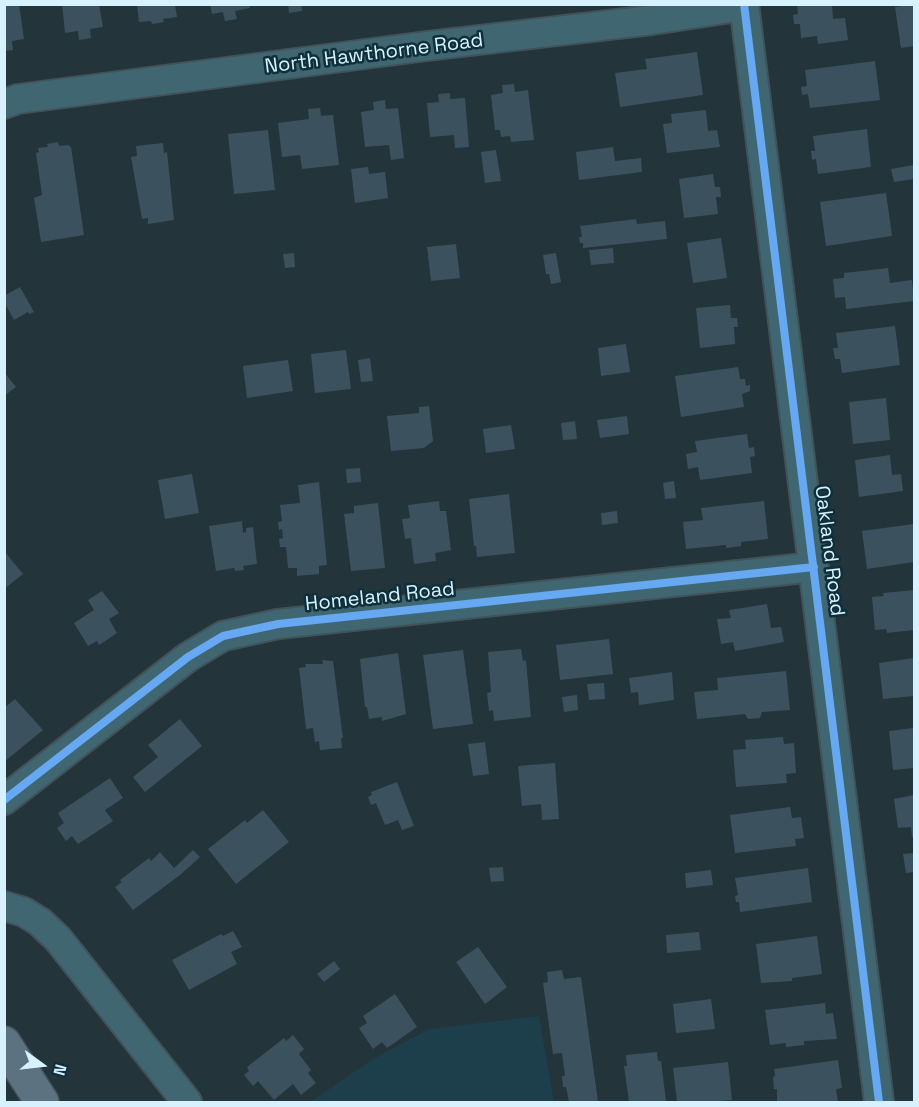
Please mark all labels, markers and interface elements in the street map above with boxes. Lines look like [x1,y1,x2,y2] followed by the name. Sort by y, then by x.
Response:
[263,29,485,79] street label: North Hawthorne Road
[809,484,849,618] street label: Oakland Road
[304,577,456,617] street label: Homeland Road
[12,1035,72,1095] north arrow
[48,1062,71,1078] text: N

